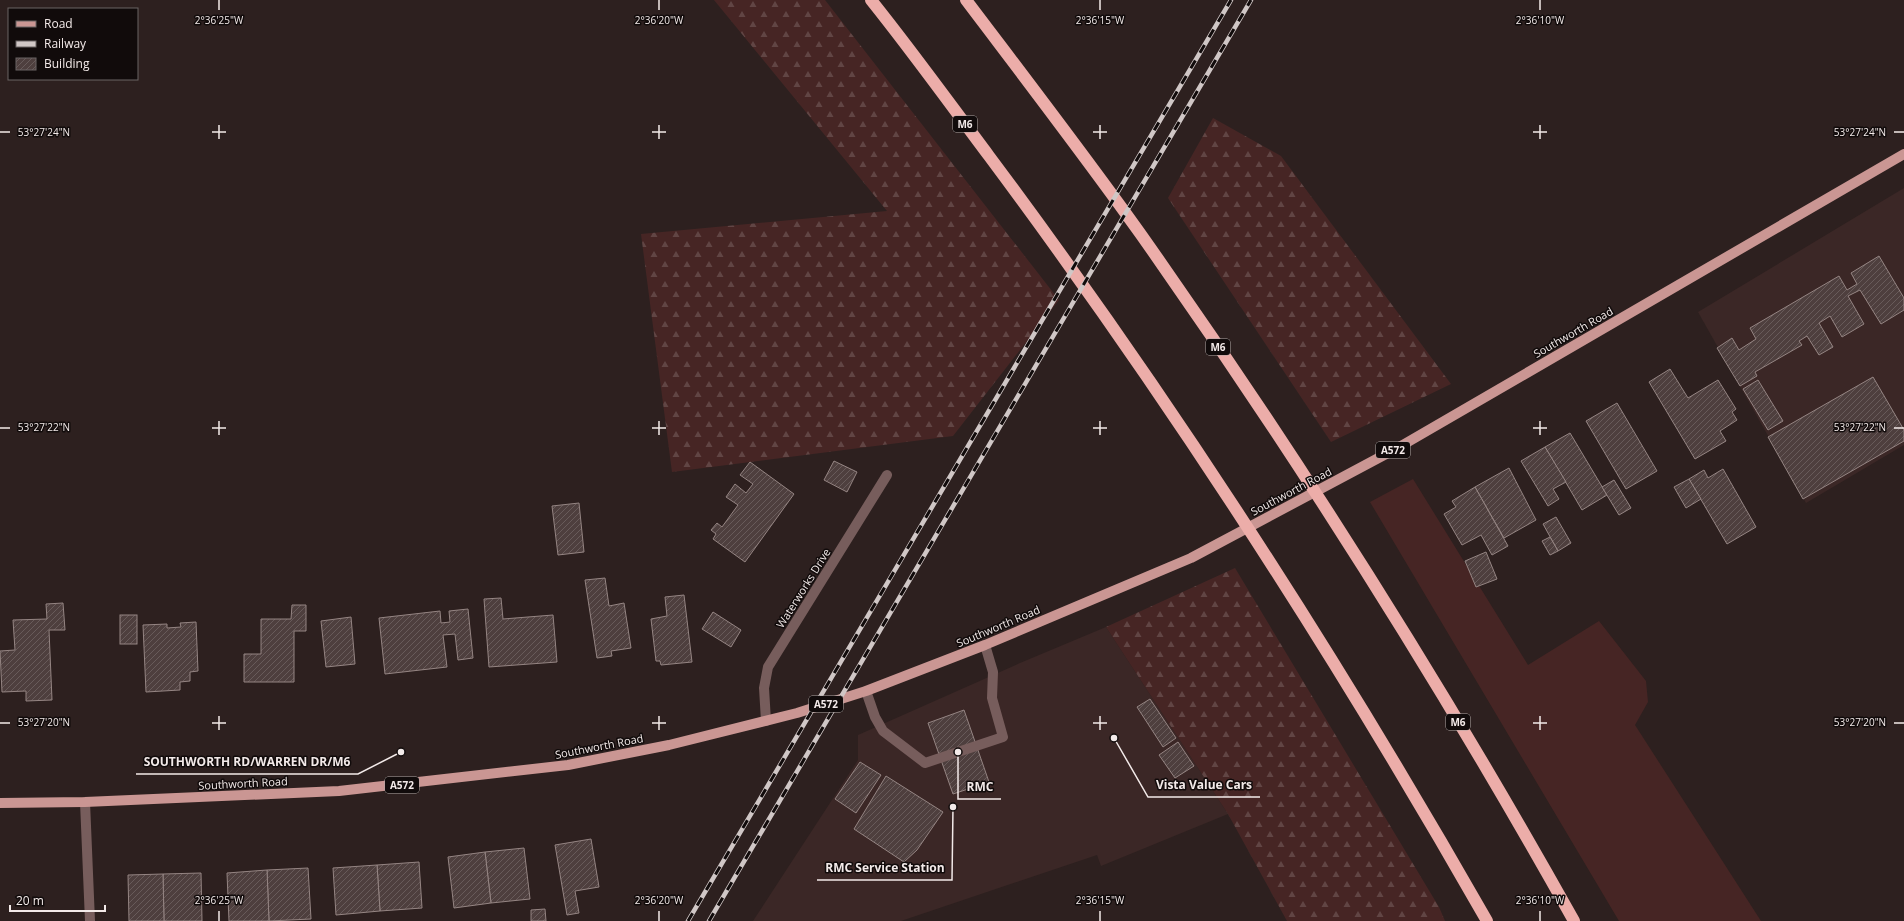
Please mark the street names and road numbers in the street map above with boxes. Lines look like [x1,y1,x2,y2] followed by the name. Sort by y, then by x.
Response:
[953,116,977,132] road number: M6
[1531,303,1615,361] street label: Southworth Road
[1206,339,1230,355] road number: M6
[1376,442,1410,458] road number: A572
[1248,463,1334,519] street label: Southworth Road
[772,545,834,631] street label: Waterworks Drive
[954,602,1042,650] street label: Southworth Road
[809,696,843,712] road number: A572
[1446,714,1470,730] road number: M6
[554,730,644,762] street label: Southworth Road
[198,773,288,793] street label: Southworth Road
[385,777,419,793] road number: A572

